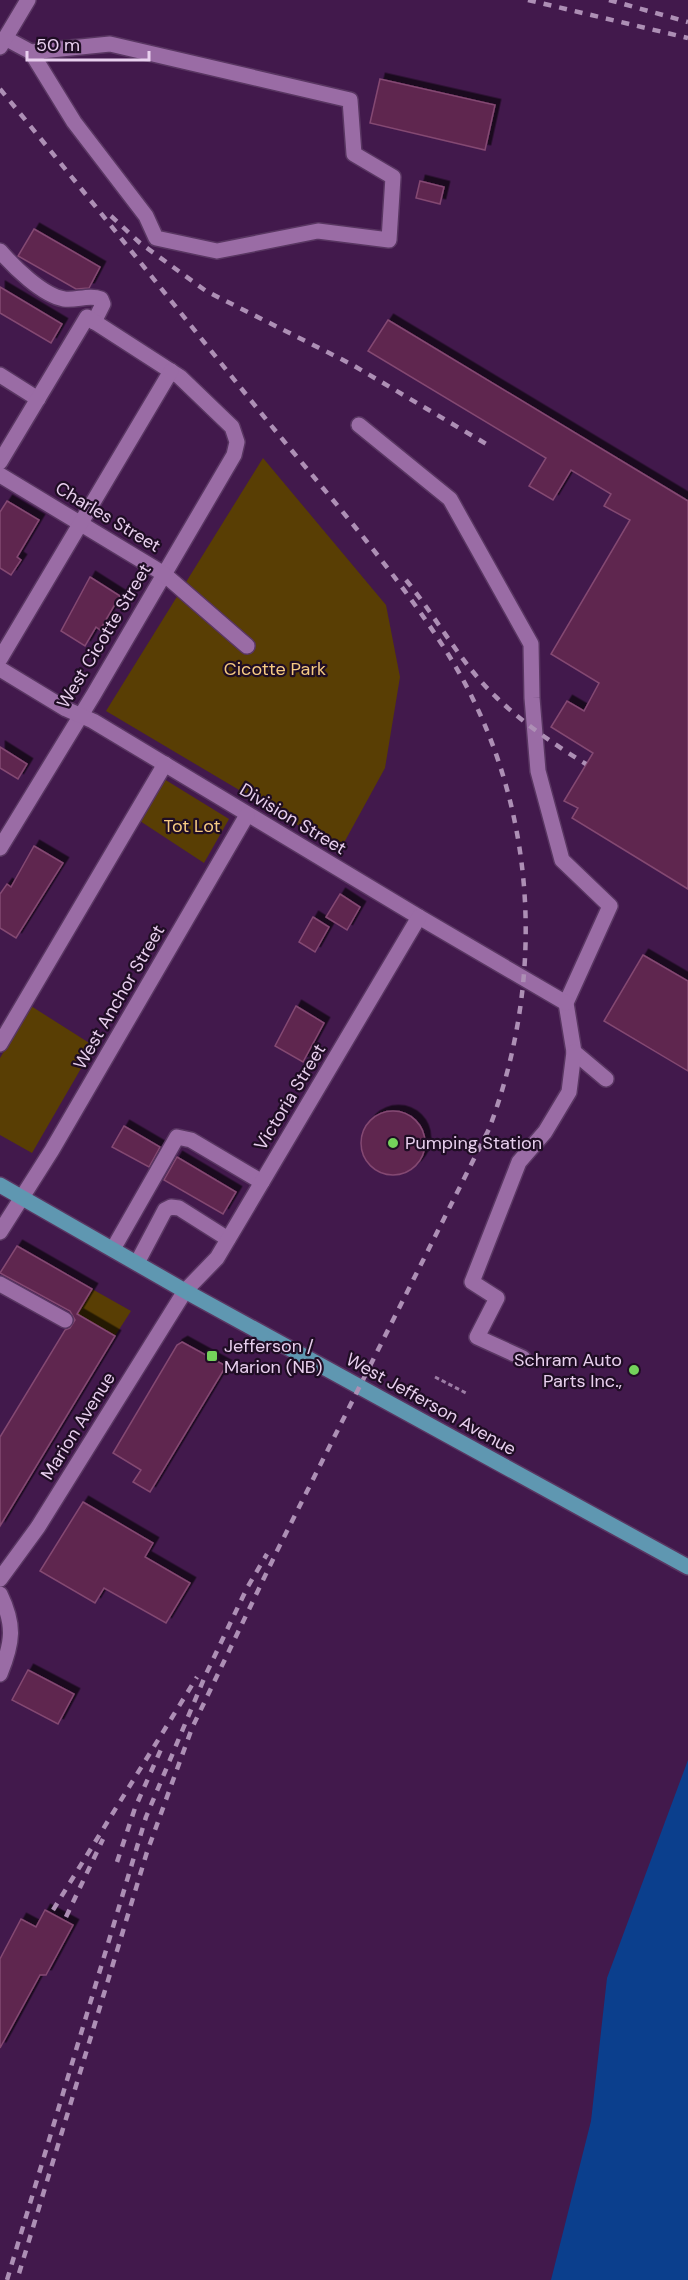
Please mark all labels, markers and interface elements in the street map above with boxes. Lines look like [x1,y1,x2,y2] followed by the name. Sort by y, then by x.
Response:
[27,24,148,62] scale bar
[36,33,80,57] text: 50 m
[51,476,165,558] street label: Charles Street
[51,559,157,713] street label: West Cicotte Street
[224,657,326,681] park label: Cicotte Park
[235,778,351,860] street label: Division Street
[163,814,221,838] park label: Tot Lot
[68,920,170,1074] street label: West Anchor Street
[249,1039,331,1155] street label: Victoria Street
[405,1131,542,1155] place label: Pumping Station
[386,1136,400,1150] marker: Pumping Station
[224,1334,322,1379] place label: Jefferson / Marion (NB)
[342,1347,520,1461] street label: West Jefferson Avenue
[514,1348,622,1393] place label: Schram Auto Parts Inc.,
[205,1349,219,1363] marker: Jefferson / Marion (NB)
[627,1363,641,1377] marker: Schram Auto Parts Inc.,
[35,1368,121,1484] street label: Marion Avenue

